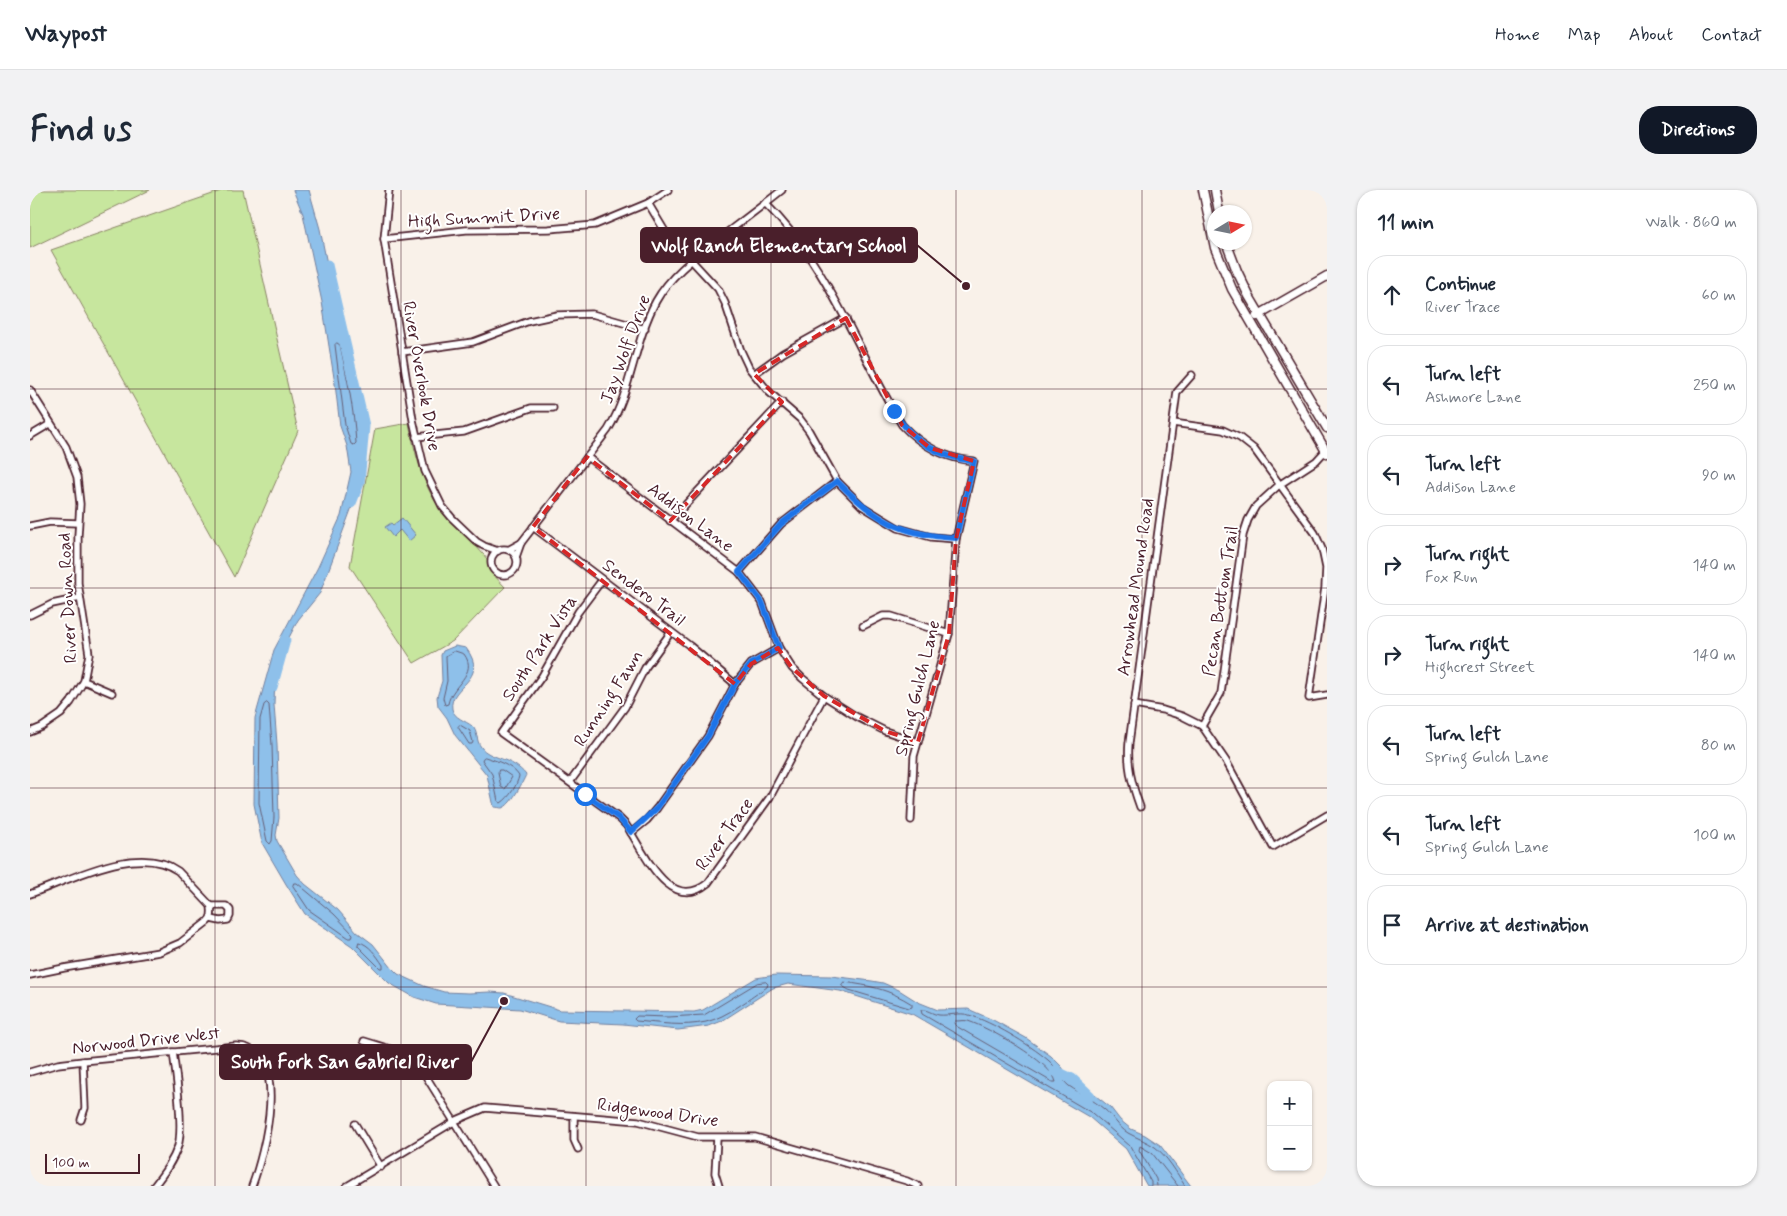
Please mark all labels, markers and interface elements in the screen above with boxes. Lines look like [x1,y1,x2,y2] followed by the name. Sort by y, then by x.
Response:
[25,19,107,50] text: Waypost
[1495,23,1540,47] text: Home
[1568,23,1601,47] text: Map
[1629,23,1673,47] text: About
[1701,23,1762,47] text: Contact
[1639,106,1757,154] button: Directions
[30,107,132,153] text: Find us
[407,202,561,236] street label: High Summit Drive
[1207,205,1252,250] north arrow
[1377,209,1434,237] text: 11 min
[1646,212,1737,233] text: Walk · 860 m
[641,228,917,262] callout: Wolf Ranch Elementary School
[650,234,907,259] text: Wolf Ranch Elementary School
[1425,272,1496,297] text: Continue
[1378,281,1406,309] icon: ahead
[1702,285,1736,306] text: 60 m
[595,291,657,407] street label: Jay Wolf Drive
[1425,297,1500,318] text: River Trace
[396,299,446,453] street label: River Overlook Drive
[1425,362,1501,387] text: Turn left
[1378,371,1406,399] icon: left
[1693,375,1736,396] text: 250 m
[1425,387,1522,408] text: Ashmore Lane
[883,400,906,423] route end
[1425,452,1501,477] text: Turn left
[1378,461,1406,489] icon: left
[1702,465,1736,486] text: 90 m
[642,477,739,558] street label: Addison Lane
[1425,477,1516,498] text: Addison Lane
[1112,497,1160,677] street label: Arrowhead Mound Road
[1197,524,1245,678] street label: Pecan Bottom Trail
[53,532,83,664] street label: River Down Road
[1425,542,1509,567] text: Turn right
[1378,551,1406,579] icon: right
[597,554,690,632] street label: Sendero Trail
[1692,555,1736,576] text: 140 m
[1425,567,1478,588] text: Fox Run
[497,591,583,706] street label: South Park Vista
[889,618,948,759] street label: Spring Gulch Lane
[1425,632,1509,657] text: Turn right
[1378,641,1406,669] icon: right
[569,645,651,753] street label: Running Fawn
[1692,645,1736,666] text: 140 m
[1425,657,1535,678] text: Highcrest Street
[1425,722,1501,747] text: Turn left
[1378,731,1406,759] icon: left
[1701,735,1736,756] text: 80 m
[1425,747,1549,768] text: Spring Gulch Lane
[574,783,597,806] route start
[690,793,759,876] street label: River Trace
[1425,812,1501,837] text: Turn left
[1378,821,1406,849] icon: left
[1693,825,1736,846] text: 100 m
[1425,837,1549,858] text: Spring Gulch Lane
[1378,911,1406,939] icon: arrive
[1425,913,1589,938] text: Arrive at destination
[71,1021,222,1061] street label: Norwood Drive West
[220,1045,471,1079] callout: South Fork San Gabriel River
[231,1050,460,1075] text: South Fork San Gabriel River
[1267,1081,1312,1171] map controls
[1267,1081,1312,1126] button: +
[595,1093,720,1134] street label: Ridgewood Drive
[1267,1126,1312,1171] button: −
[45,1151,140,1174] scale bar
[52,1154,90,1172] text: 100 m

